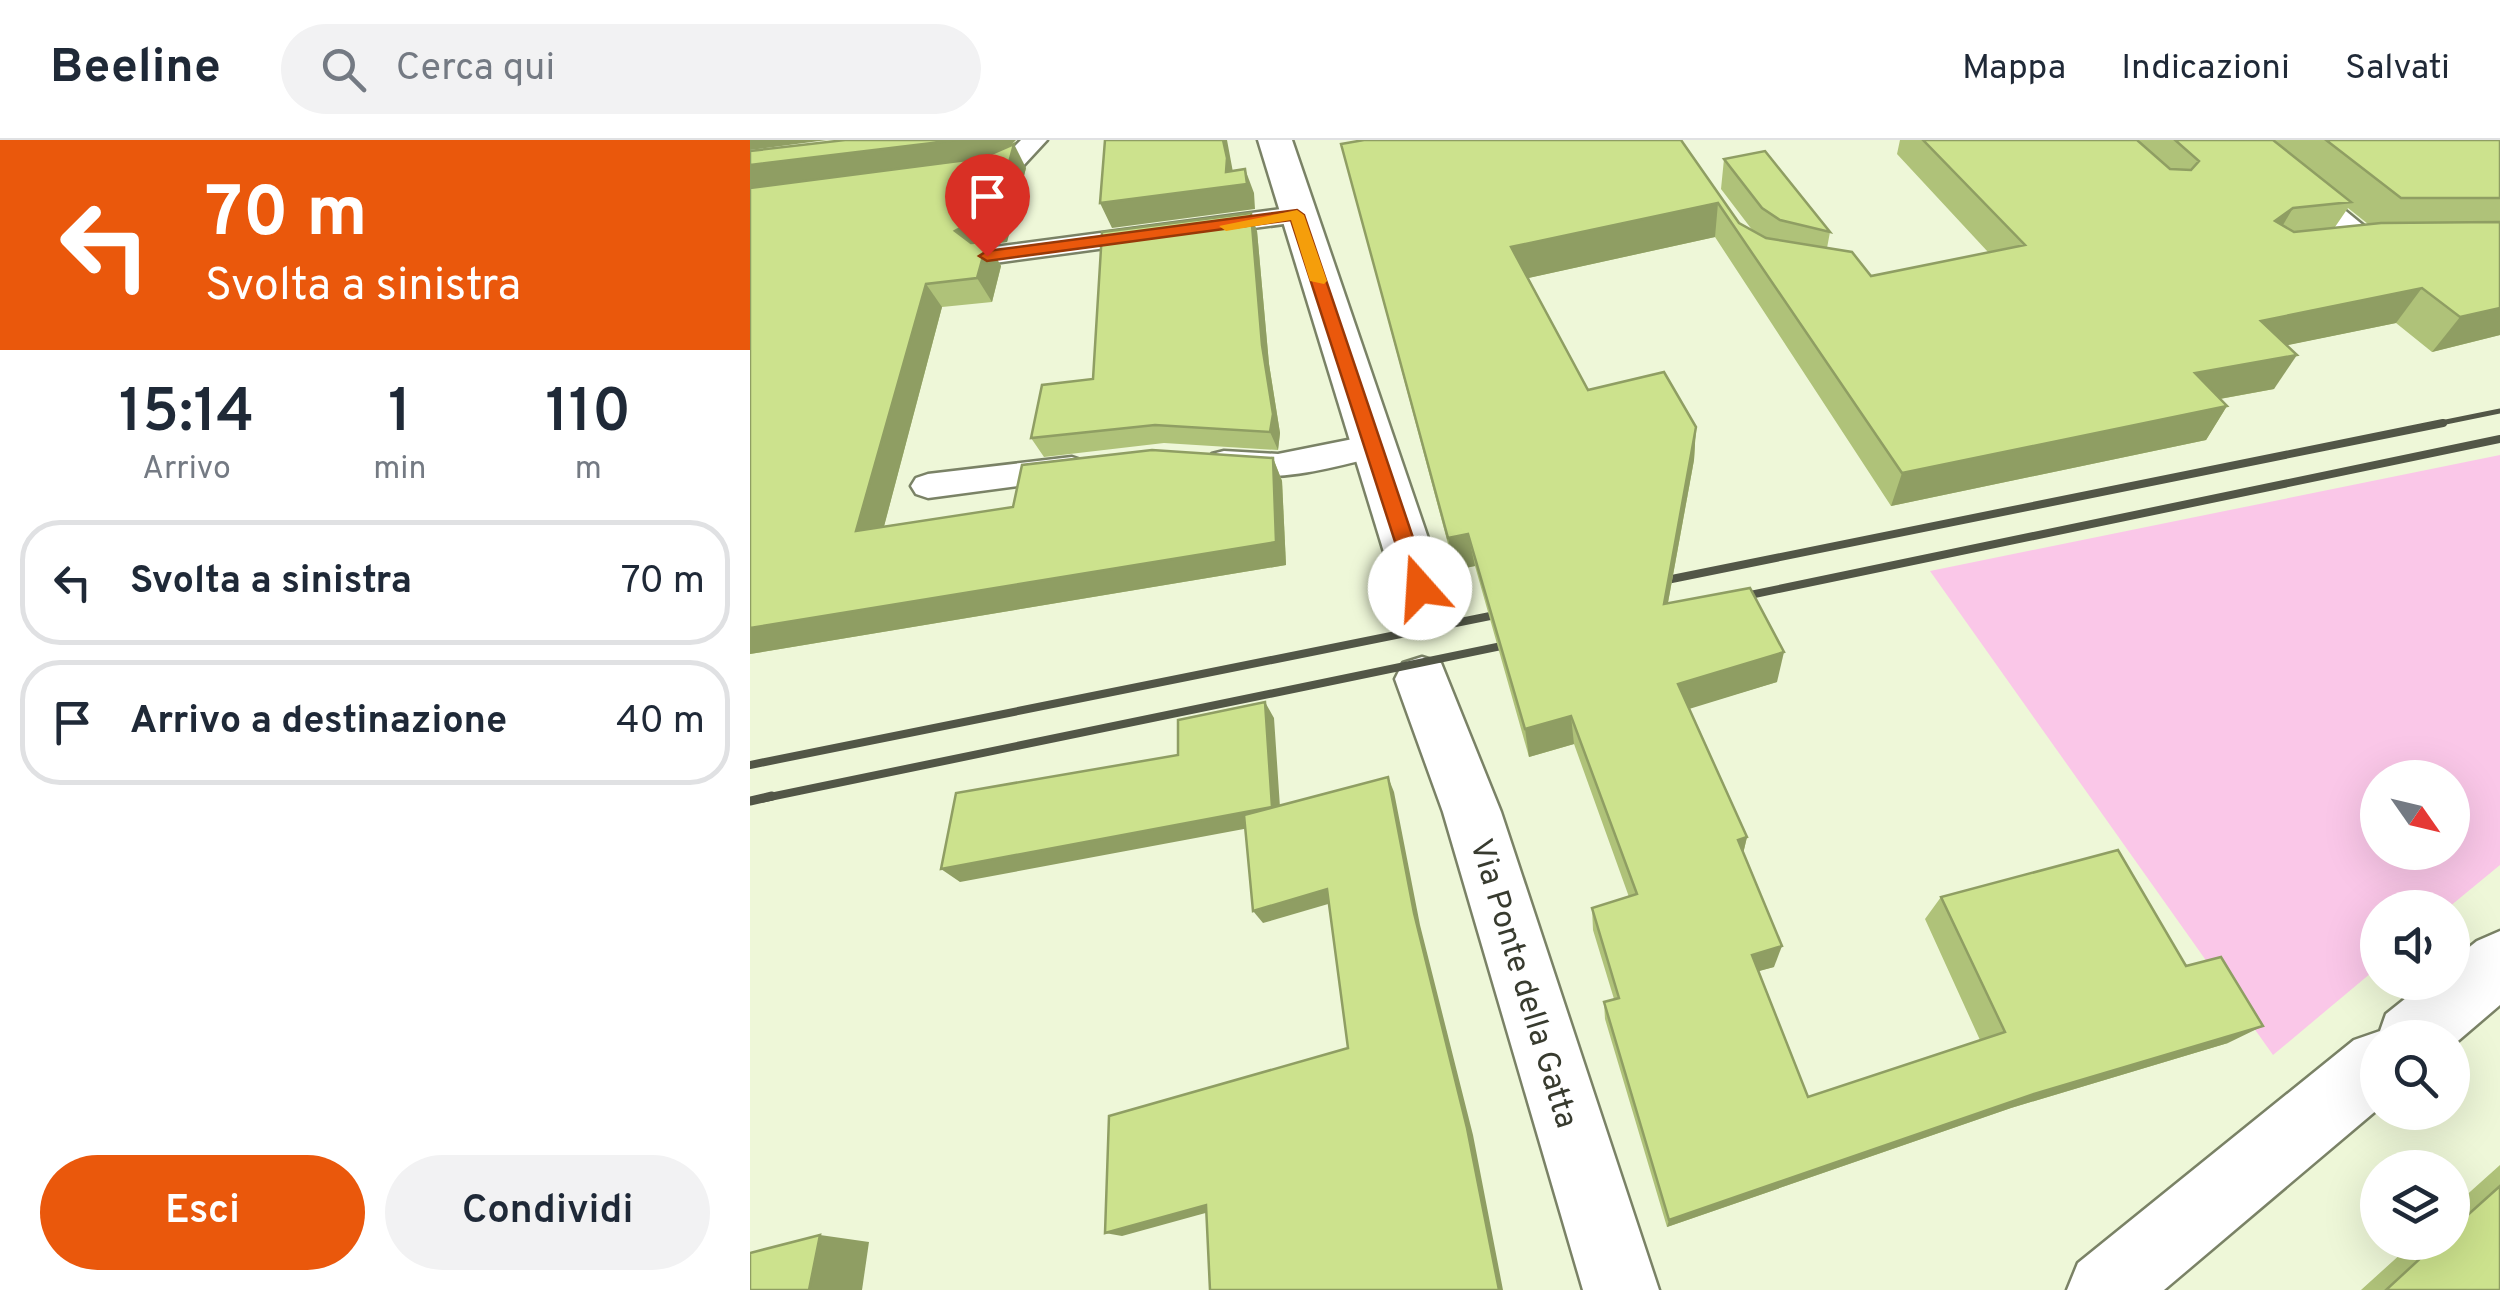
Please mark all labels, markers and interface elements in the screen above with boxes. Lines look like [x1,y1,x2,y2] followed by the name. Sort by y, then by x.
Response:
[281,24,981,114] search box
[50,39,221,99] text: Beeline
[316,42,371,97] icon: search
[396,45,555,94] text: Cerca qui
[1962,47,2066,91] text: Mappa
[2121,47,2290,91] text: Indicazioni
[2345,47,2450,91] text: Salvati
[945,154,1030,257] pin
[960,169,1015,224] icon: arrive
[205,172,368,261] text: 70 m
[40,180,170,310] icon: left
[205,259,521,316] text: Svolta a sinistra
[119,377,254,453] text: 15:14
[388,377,412,453] text: 1
[545,377,631,453] text: 110
[142,450,231,490] text: Arrivo
[373,450,426,490] text: min
[575,450,602,490] text: m
[1368,536,1472,640] position arrow
[45,555,100,610] icon: left
[130,558,412,607] text: Svolta a sinistra
[621,558,705,607] text: 70 m
[45,695,100,750] icon: arrive
[130,698,507,747] text: Arrivo a destinazione
[616,698,705,747] text: 40 m
[2360,760,2470,870] north arrow
[2360,760,2470,1260] map controls
[1459,834,1585,1133] street label: Via Ponte della Gatta
[2360,890,2470,1000] button: sound
[2360,1020,2470,1130] button: search
[2360,1150,2470,1260] button: layers
[40,1155,365,1270] button: Esci
[385,1155,710,1270] button: Condividi

